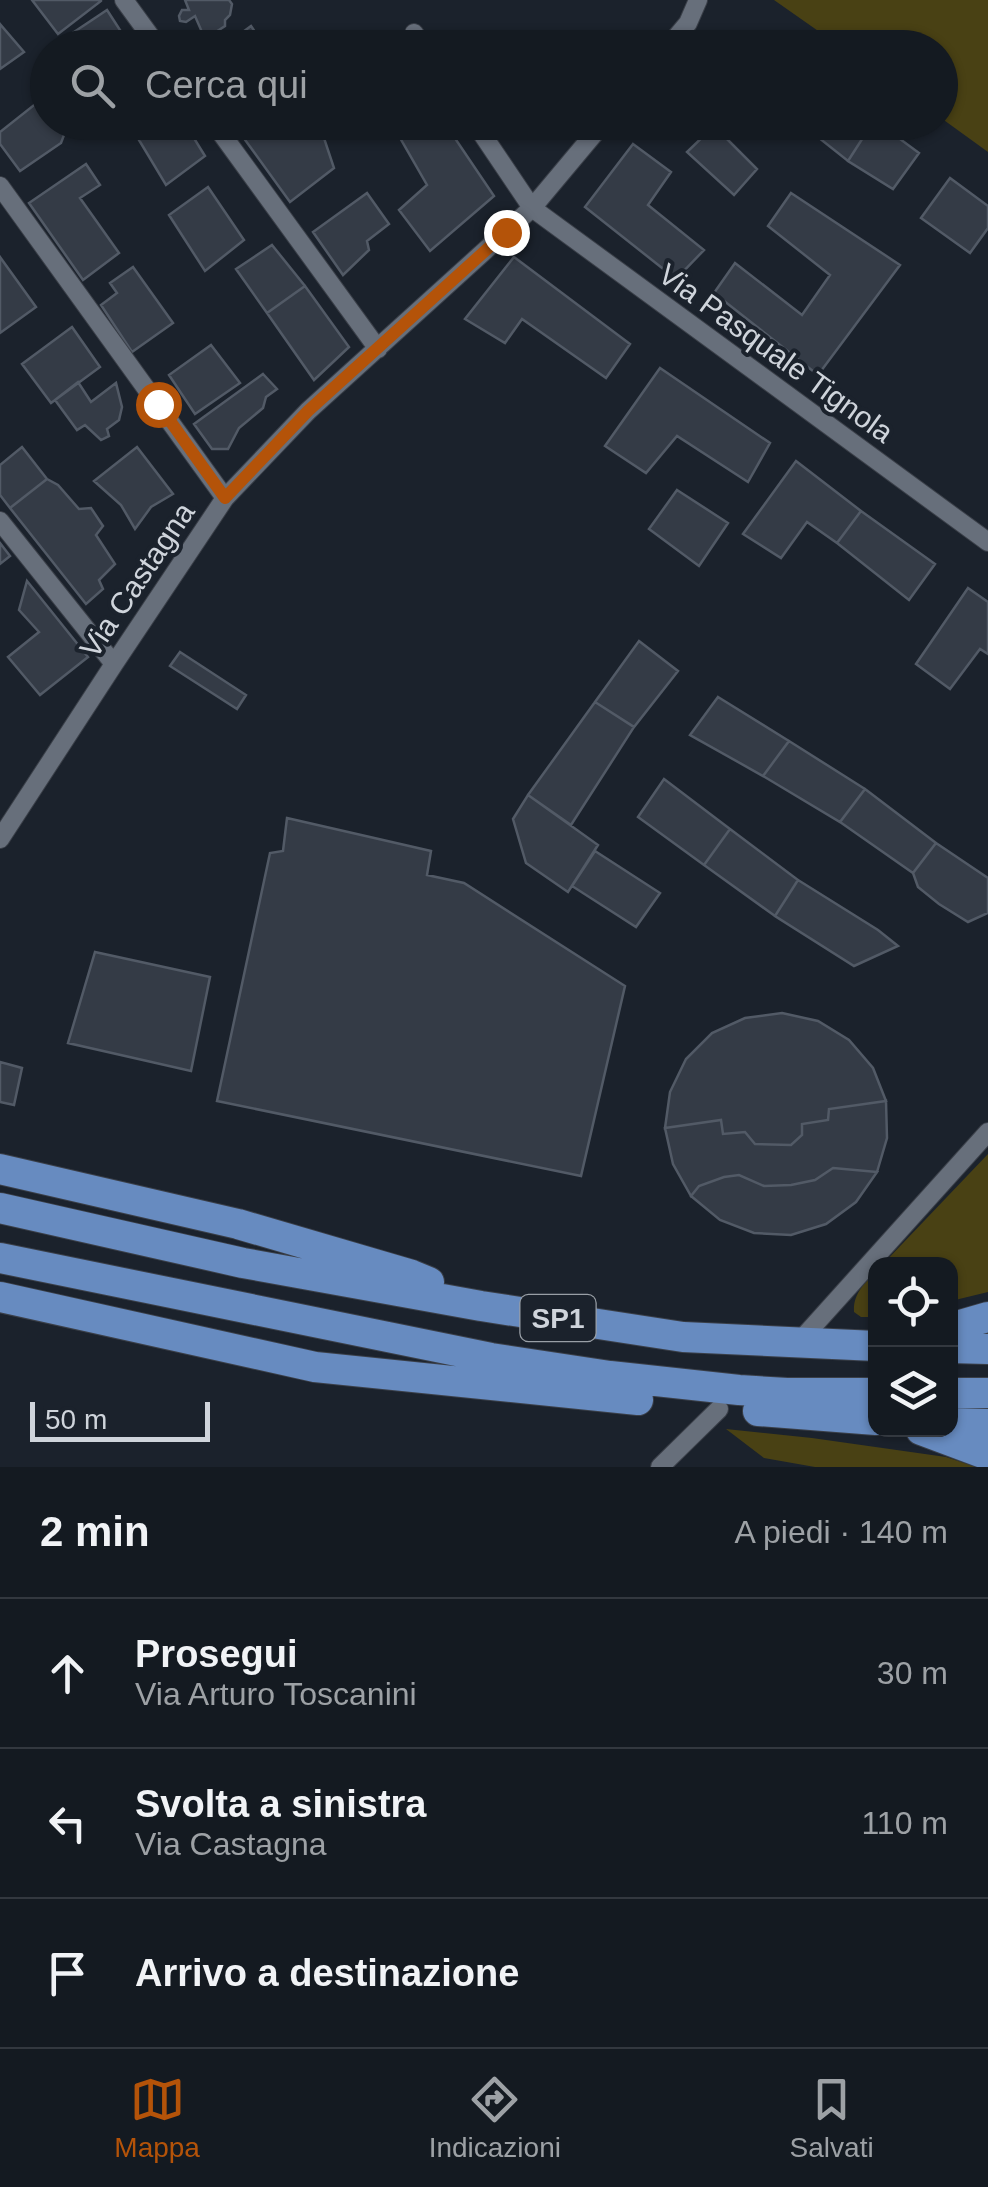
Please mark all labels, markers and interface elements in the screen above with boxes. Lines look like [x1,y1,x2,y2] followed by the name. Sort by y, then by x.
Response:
[30,30,958,140] search box
[65,58,120,113] icon: search
[145,64,308,106] text: Cerca qui
[484,210,530,256] route end
[653,257,900,449] street label: Via Pasquale Tignola
[136,382,182,428] route start
[73,496,201,664] street label: Via Castagna
[868,1257,958,1437] map controls
[868,1257,958,1347] button: locate
[520,1295,596,1341] road number: SP1
[868,1347,958,1437] button: layers
[30,1397,210,1442] scale bar
[45,1404,107,1435] text: 50 m
[40,1508,150,1555] text: 2 min
[735,1514,948,1550] text: A piedi · 140 m
[135,1633,298,1675] text: Prosegui
[40,1646,95,1701] icon: ahead
[877,1655,948,1691] text: 30 m
[135,1676,417,1712] text: Via Arturo Toscanini
[135,1783,426,1825] text: Svolta a sinistra
[40,1796,95,1851] icon: left
[861,1805,948,1841] text: 110 m
[135,1826,327,1862] text: Via Castagna
[40,1946,95,2001] icon: arrive
[135,1952,519,1994] text: Arrivo a destinazione
[114,2072,200,2164] tab: Mappa
[429,2072,561,2164] tab: Indicazioni
[790,2072,874,2164] tab: Salvati

